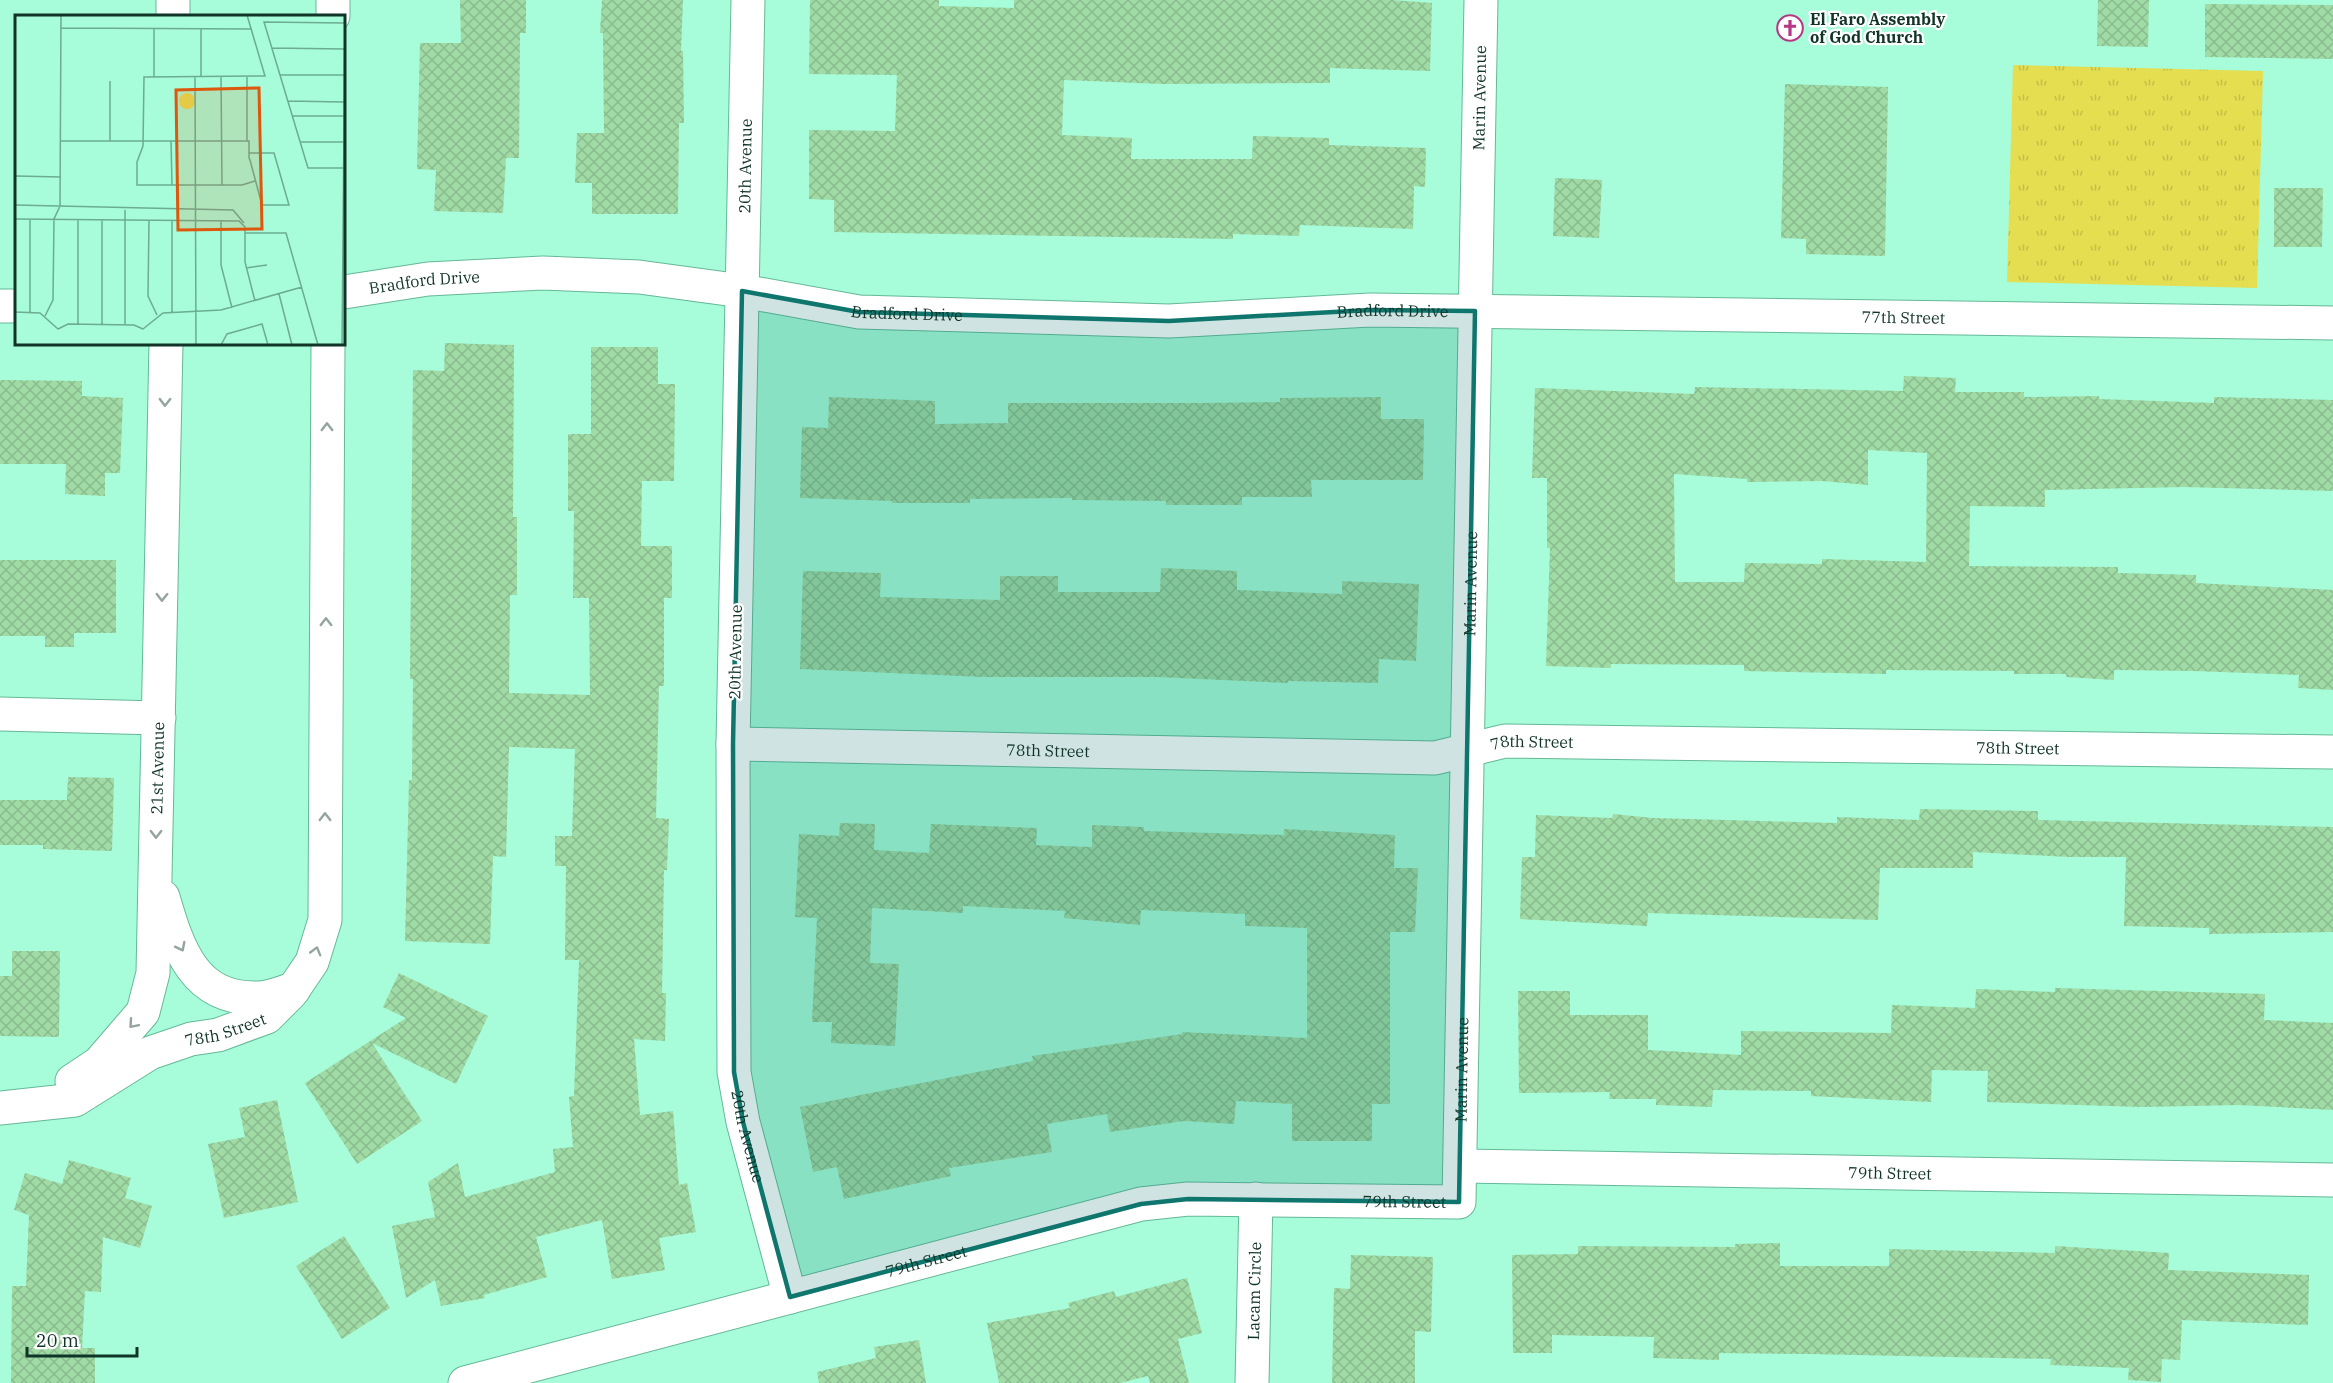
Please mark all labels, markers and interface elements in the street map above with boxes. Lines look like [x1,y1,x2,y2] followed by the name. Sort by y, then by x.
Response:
[1810,9,1946,47] place label: El Faro Assembly of God Church
[1775,13,1805,43] church icon: El Faro Assembly of God Church
[15,15,345,345] inset map
[1468,45,1490,150] street label: Marin Avenue
[734,118,756,214] street label: 20th Avenue
[367,266,480,298] street label: Bradford Drive
[1336,300,1448,322] street label: Bradford Drive
[849,301,963,325] street label: Bradford Drive
[1862,307,1946,328] street label: 77th Street
[159,397,171,406] one-way arrow
[321,422,333,431] one-way arrow
[1459,531,1481,636] street label: Marin Avenue
[155,592,168,601] one-way arrow
[724,604,746,700] street label: 20th Avenue
[320,617,332,626] one-way arrow
[146,722,168,815] street label: 21st Avenue
[1488,730,1574,754] street label: 78th Street
[1976,737,2060,758] street label: 78th Street
[1006,739,1090,761] street label: 78th Street
[319,812,331,821] one-way arrow
[150,829,163,838] one-way arrow
[174,941,185,952] one-way arrow
[309,947,321,957] one-way arrow
[182,1008,269,1050] street label: 78th Street
[129,1017,140,1028] one-way arrow
[1450,1017,1472,1122] street label: Marin Avenue
[727,1088,769,1185] street label: 20th Avenue
[1848,1162,1932,1184] street label: 79th Street
[1363,1191,1447,1212] street label: 79th Street
[883,1240,969,1281] street label: 79th Street
[1243,1242,1265,1340] street label: Lacam Circle
[27,1320,136,1358] scale bar
[36,1329,79,1352] text: 20 m

